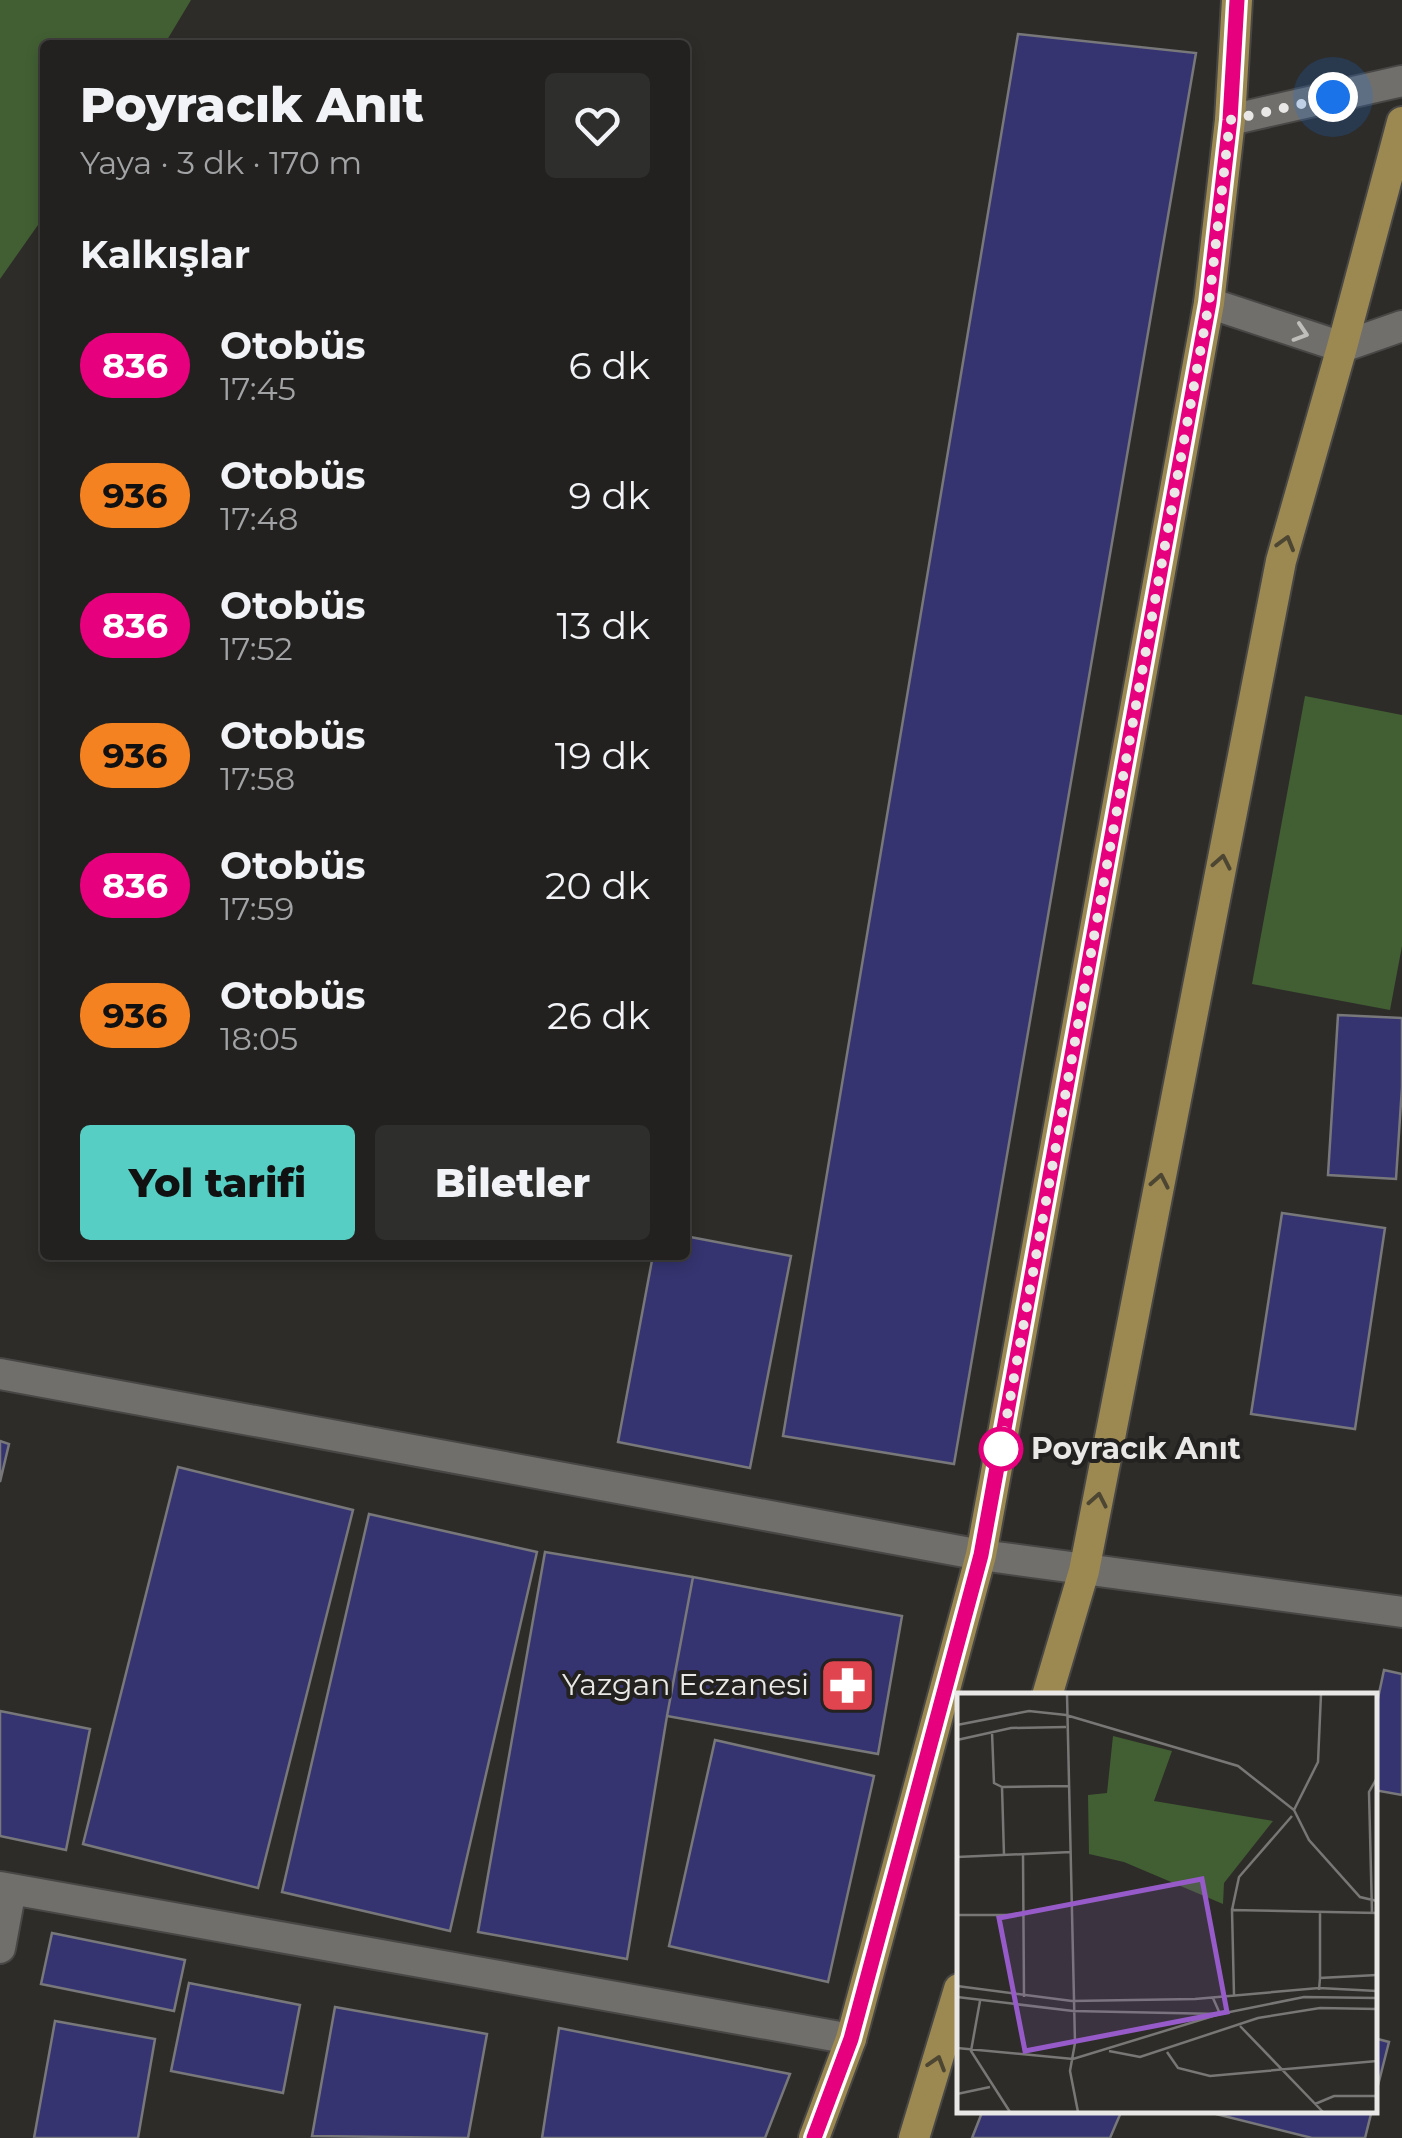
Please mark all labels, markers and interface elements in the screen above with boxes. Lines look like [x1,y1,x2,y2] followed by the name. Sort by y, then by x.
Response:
[1308,72,1358,122] your location
[545,73,650,178] button: heart
[80,76,424,134] text: Poyracık Anıt
[80,143,362,182] text: Yaya · 3 dk · 170 m
[80,231,250,278] text: Kalkışlar
[220,322,366,369] text: Otobüs
[1292,322,1309,342] one-way arrow
[568,342,650,389] text: 6 dk
[102,344,168,387] text: 836
[220,369,296,408] text: 17:45
[220,452,366,499] text: Otobüs
[568,472,650,519] text: 9 dk
[103,474,167,517] text: 936
[220,499,298,538] text: 17:48
[1274,535,1295,552] one-way arrow
[220,582,366,629] text: Otobüs
[556,602,650,649] text: 13 dk
[102,604,168,647] text: 836
[220,629,293,668] text: 17:52
[220,712,366,759] text: Otobüs
[555,732,650,779] text: 19 dk
[103,734,167,777] text: 936
[220,759,295,798] text: 17:58
[220,842,366,889] text: Otobüs
[1211,854,1232,871] one-way arrow
[545,862,650,909] text: 20 dk
[102,864,168,907] text: 836
[220,889,294,928] text: 17:59
[220,972,366,1019] text: Otobüs
[547,992,650,1039] text: 26 dk
[103,994,167,1037] text: 936
[220,1019,298,1058] text: 18:05
[80,1125,355,1240] button: Yol tarifi
[375,1125,650,1240] button: Biletler
[1149,1173,1170,1189] one-way arrow
[980,1428,1022,1470] marker: Poyracık Anıt
[1031,1430,1241,1467] place label: Poyracık Anıt
[1087,1492,1108,1508] one-way arrow
[818,1655,878,1715] pharmacy icon: Yazgan Eczanesi
[562,1666,809,1703] place label: Yazgan Eczanesi
[957,1693,1377,2113] inset map
[925,2056,946,2073] one-way arrow

